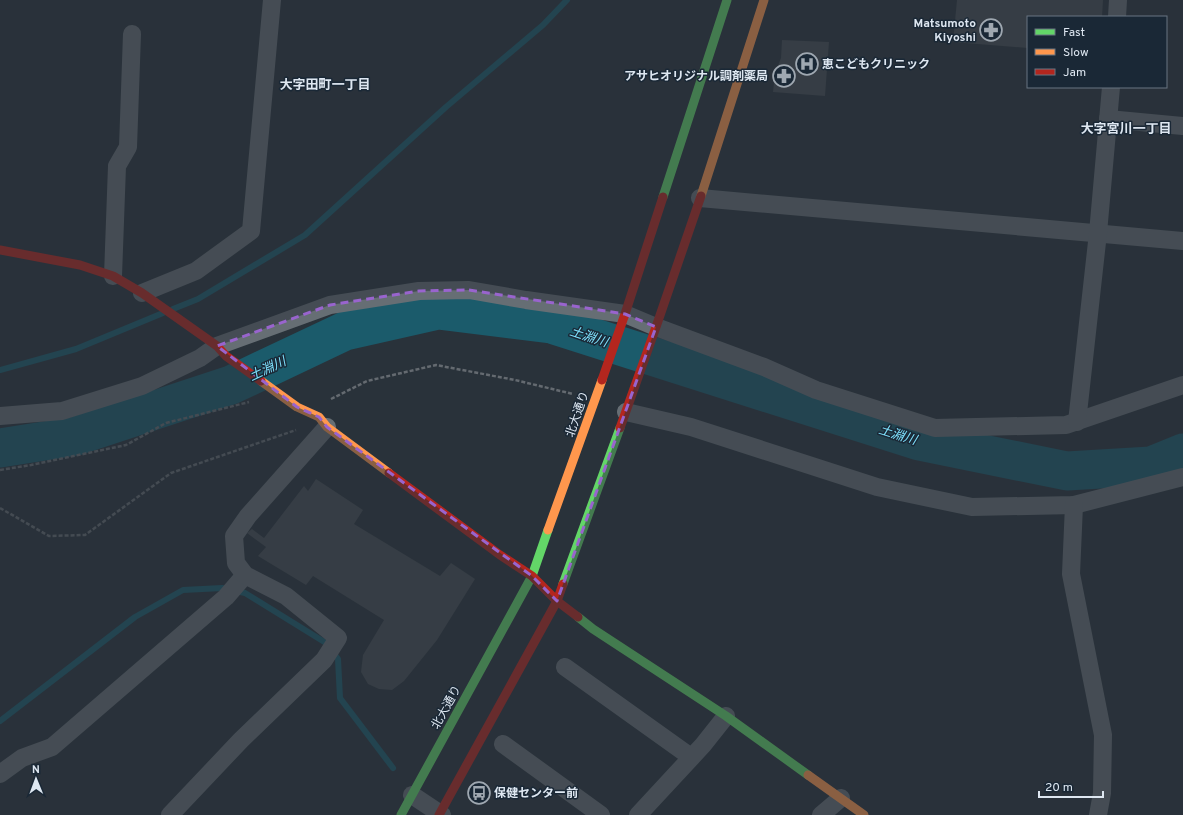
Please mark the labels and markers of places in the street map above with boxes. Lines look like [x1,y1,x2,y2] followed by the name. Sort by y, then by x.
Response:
[914,16,976,46] place label: Matsumoto Kiyoshi
[978,17,1004,43] pharmacy icon: Matsumoto Kiyoshi
[794,51,820,77] hospital icon: 恵こどもクリニック
[822,57,930,73] place label: 恵こどもクリニック
[771,63,797,89] pharmacy icon: アサヒオリジナル調剤薬局
[624,69,768,85] place label: アサヒオリジナル調剤薬局
[466,780,492,806] bus stop icon: 保健センター前
[494,786,578,802] place label: 保健センター前

